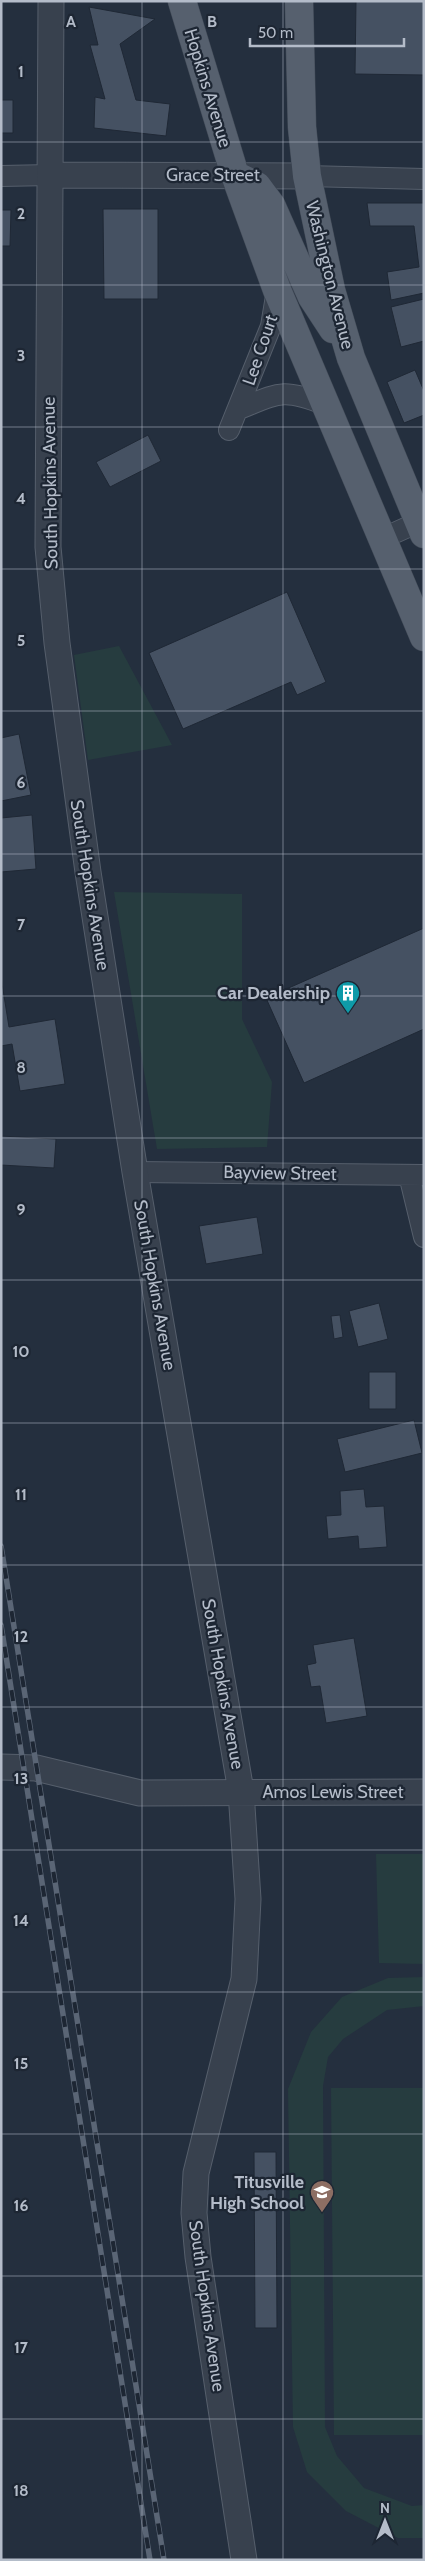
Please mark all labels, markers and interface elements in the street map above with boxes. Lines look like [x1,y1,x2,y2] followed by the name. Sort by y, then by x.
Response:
[66,12,76,31] text: A
[207,12,217,31] text: B
[250,15,404,47] scale bar
[258,24,293,42] text: 50 m
[180,26,236,150] street label: Hopkins Avenue
[18,62,24,81] text: 1
[166,164,260,186] street label: Grace Street
[301,199,359,351] street label: Washington Avenue
[17,204,25,223] text: 2
[238,312,282,388] street label: Lee Court
[17,346,25,365] text: 3
[37,397,63,569] street label: South Hopkins Avenue
[16,489,26,508] text: 4
[17,631,25,650] text: 5
[17,773,26,792] text: 6
[66,798,114,972] street label: South Hopkins Avenue
[17,915,26,934] text: 7
[335,980,361,1014] building icon: Car Dealership
[217,982,330,1004] place label: Car Dealership
[16,1058,26,1077] text: 8
[223,1161,337,1185] street label: Bayview Street
[129,1198,181,1372] street label: South Hopkins Avenue
[17,1200,26,1219] text: 9
[12,1342,30,1361] text: 10
[15,1485,27,1504] text: 11
[197,1597,249,1771] street label: South Hopkins Avenue
[14,1627,28,1646] text: 12
[14,1769,28,1788] text: 13
[263,1781,403,1803] street label: Amos Lewis Street
[13,1911,29,1930] text: 14
[14,2054,28,2073] text: 15
[210,2171,304,2214] place label: Titusville High School
[309,2179,335,2213] school or university icon: Titusville High School
[14,2196,28,2215] text: 16
[184,2219,230,2393] street label: South Hopkins Avenue
[14,2338,29,2357] text: 17
[13,2481,29,2500] text: 18
[360,2496,410,2546] north arrow
[380,2499,390,2517] text: N

